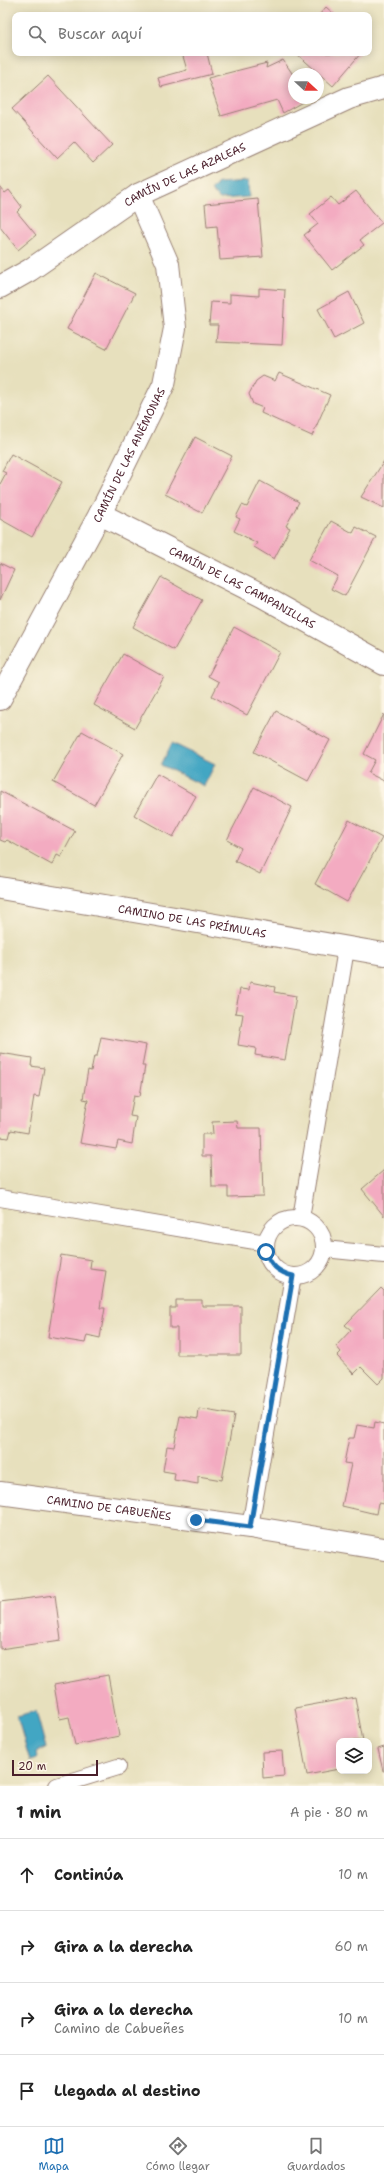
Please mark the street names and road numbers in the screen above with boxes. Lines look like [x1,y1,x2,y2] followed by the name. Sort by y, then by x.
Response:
[121,139,248,210] street label: CAMÍN DE LAS AZALEAS
[89,385,169,525] street label: CAMÍN DE LAS ANÉMONAS
[166,543,318,632] street label: CAMÍN DE LAS CAMPANILLAS
[117,901,268,941] street label: CAMINO DE LAS PRÍMULAS
[46,1492,172,1524] street label: CAMINO DE CABUEÑES

